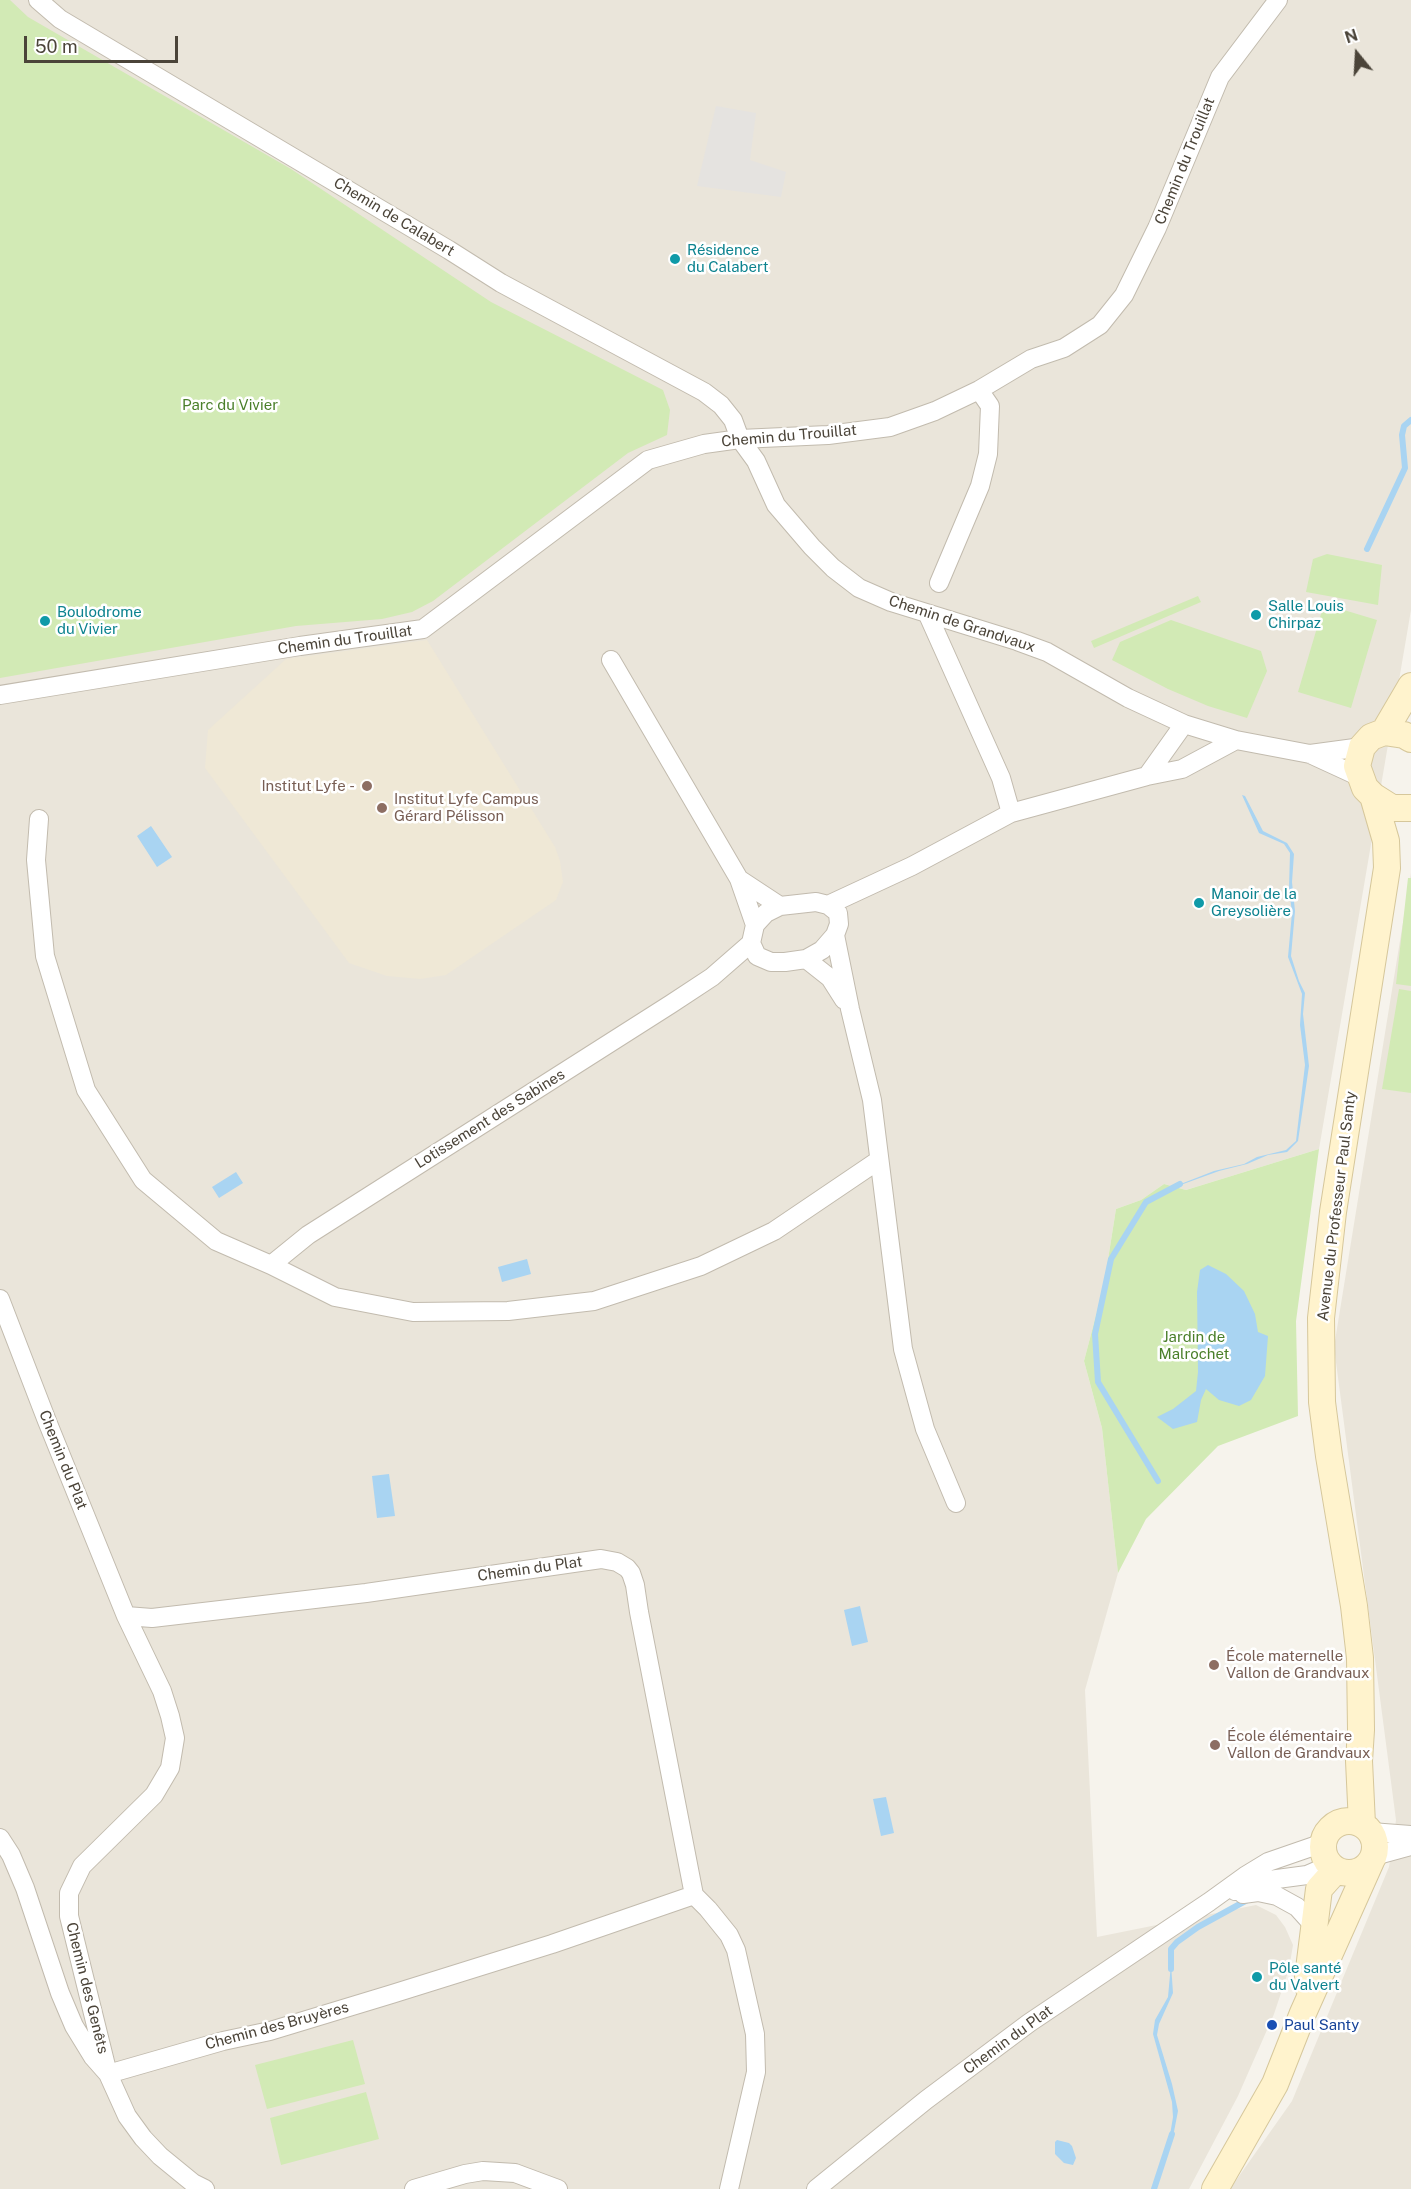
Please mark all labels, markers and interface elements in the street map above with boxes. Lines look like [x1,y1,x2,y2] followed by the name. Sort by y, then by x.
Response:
[27,24,182,62] scale bar
[1327,24,1387,84] north arrow
[1342,25,1360,47] text: N
[35,36,78,57] text: 50 m
[1151,95,1219,227] street label: Chemin du Trouillat
[330,174,458,260] street label: Chemin de Calabert
[687,241,769,276] place label: Résidence du Calabert
[668,252,682,266] marker: Résidence du Calabert
[182,396,278,414] park label: Parc du Vivier
[721,421,857,451] street label: Chemin du Trouillat
[886,592,1038,656] street label: Chemin de Grandvaux
[1268,597,1344,632] place label: Salle Louis Chirpaz
[57,603,142,638] place label: Boulodrome du Vivier
[1249,608,1263,622] marker: Salle Louis Chirpaz
[38,614,52,628] marker: Boulodrome du Vivier
[277,622,413,658] street label: Chemin du Trouillat
[261,777,355,795] place label: Institut Lyfe -
[360,779,374,793] marker: Institut Lyfe -
[394,790,539,825] place label: Institut Lyfe Campus Gérard Pélisson
[375,801,389,815] marker: Institut Lyfe Campus Gérard Pélisson
[1211,885,1297,920] place label: Manoir de la Greysolière
[1192,896,1206,910] marker: Manoir de la Greysolière
[412,1065,568,1173] street label: Lotissement des Sabines
[1314,1090,1360,1322] street label: Avenue du Professeur Paul Santy
[1159,1328,1229,1363] park label: Jardin de Malrochet
[35,1408,91,1512] street label: Chemin du Plat
[476,1553,584,1585] street label: Chemin du Plat
[1226,1647,1369,1682] place label: École maternelle Vallon de Grandvaux
[1207,1658,1221,1672] marker: École maternelle Vallon de Grandvaux
[1227,1727,1370,1762] place label: École élémentaire Vallon de Grandvaux
[1208,1738,1222,1752] marker: École élémentaire Vallon de Grandvaux
[62,1920,112,2056] street label: Chemin des Genêts
[1269,1959,1342,1994] place label: Pôle santé du Valvert
[1250,1970,1264,1984] marker: Pôle santé du Valvert
[203,1998,351,2054] street label: Chemin des Bruyères
[960,2002,1056,2078] street label: Chemin du Plat
[1284,2016,1359,2034] place label: Paul Santy
[1265,2018,1279,2032] marker: Paul Santy

